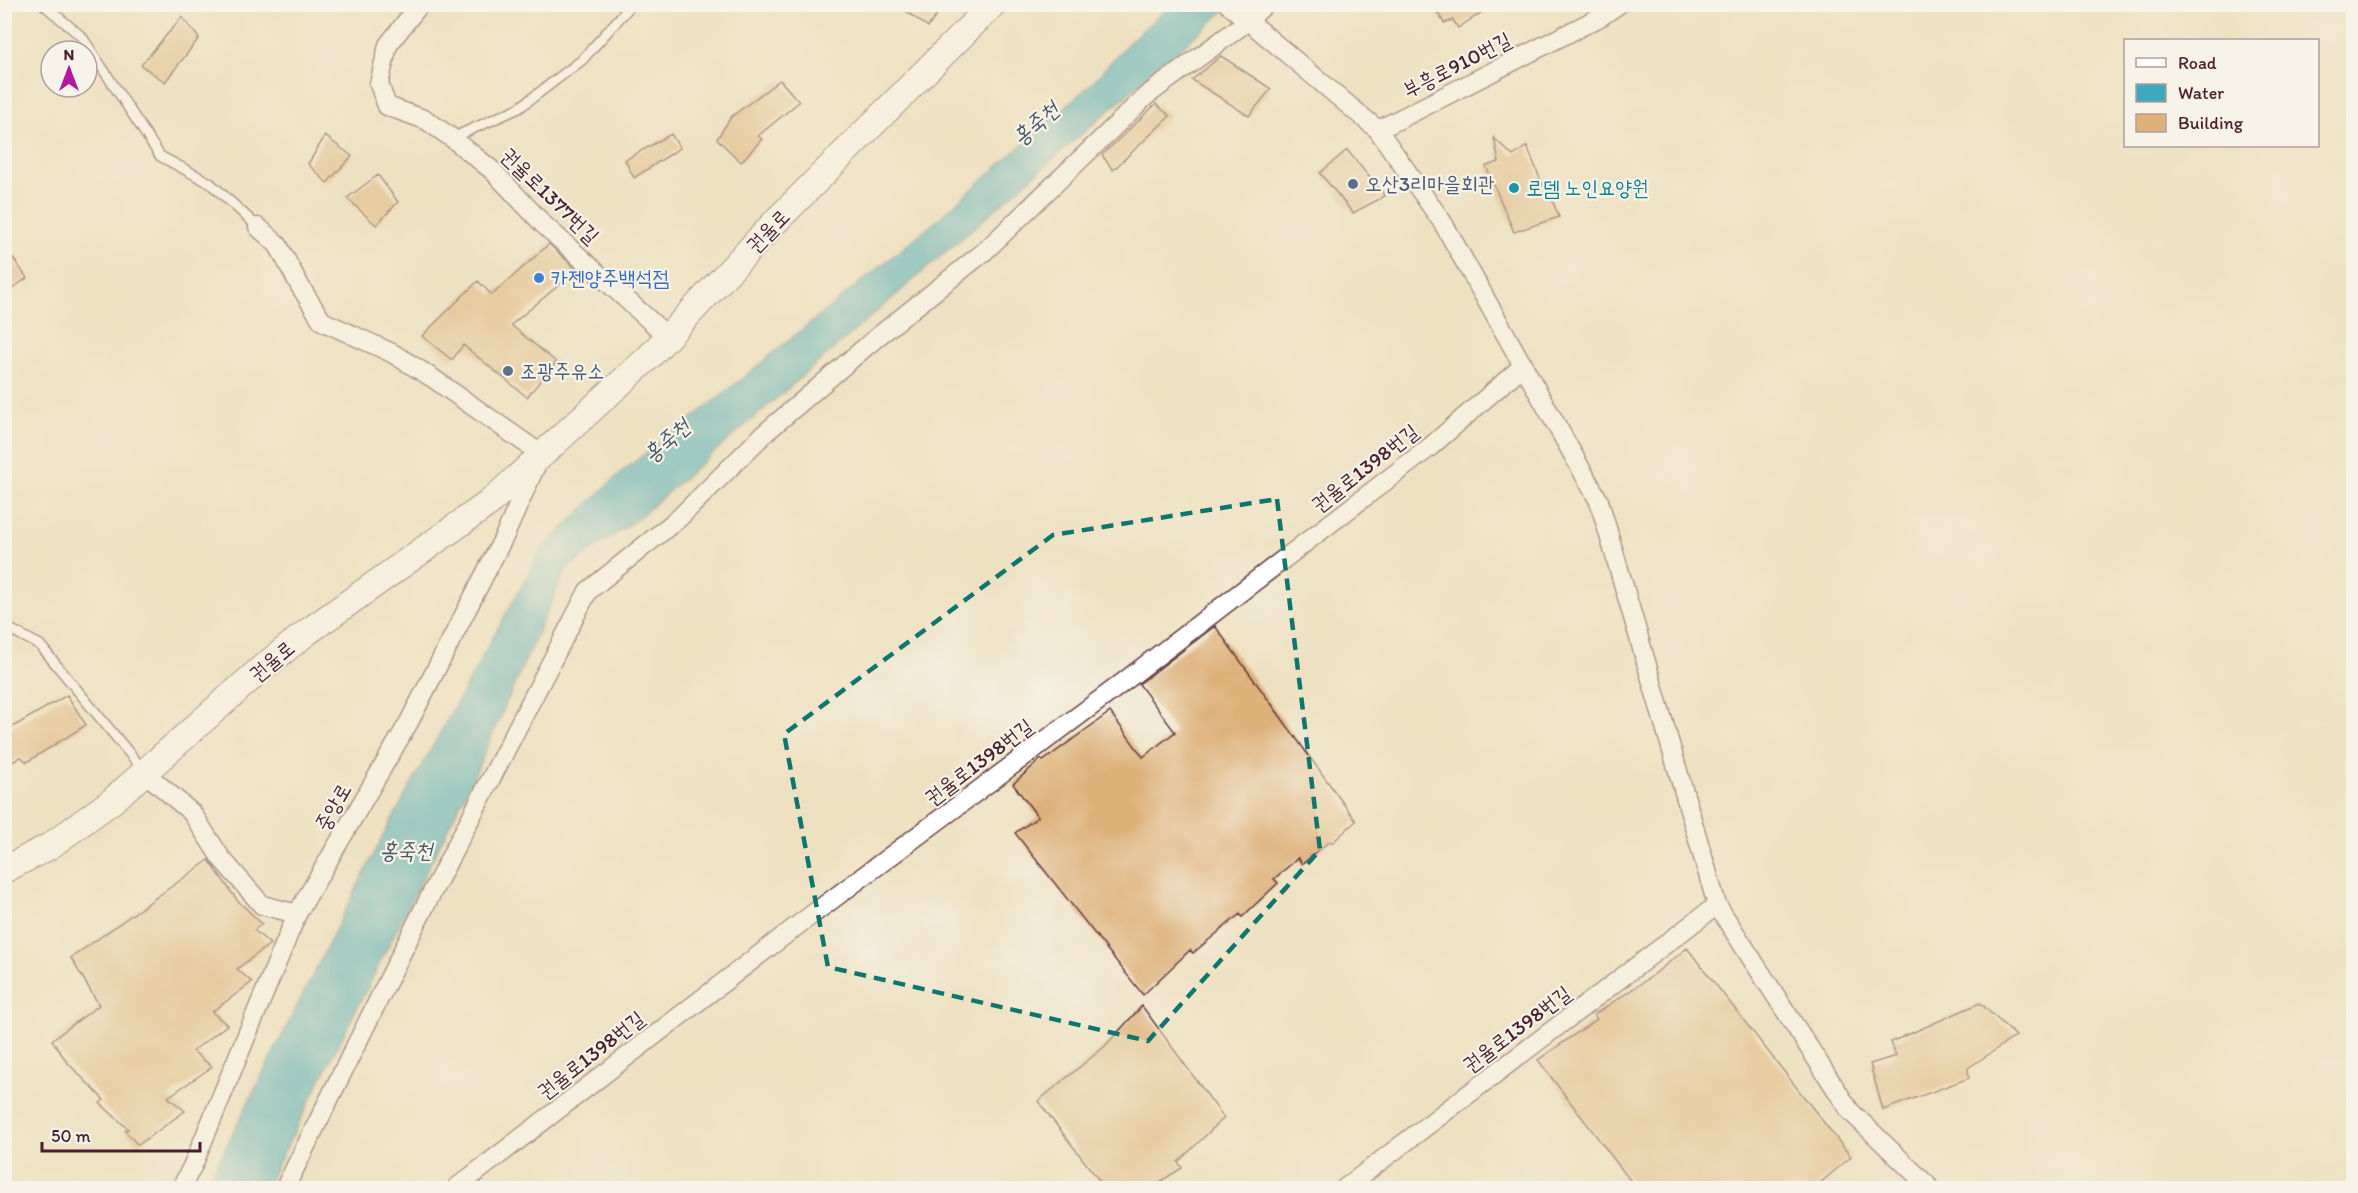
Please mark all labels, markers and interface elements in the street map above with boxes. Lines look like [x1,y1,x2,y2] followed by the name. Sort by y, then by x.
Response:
[1398,27,1515,103] street label: 부흥로910번길
[39,39,99,99] north arrow
[2124,39,2319,147] legend
[64,45,74,64] text: N
[2178,52,2217,74] text: Road
[2178,82,2224,104] text: Water
[1006,94,1066,151] water label: 홍죽천
[2178,112,2244,134] text: Building
[496,143,605,249] street label: 권율로1377번길
[1365,171,1495,196] place label: 오산3리마을회관
[1526,175,1649,200] place label: 로뎀 노인요양원
[1346,177,1360,191] marker: 오산3리마을회관
[1507,181,1521,195] marker: 로뎀 노인요양원
[741,204,794,258] street label: 권율로
[551,265,669,290] place label: 카젠양주백석점
[532,271,546,285] marker: 카젠양주백석점
[520,358,605,383] place label: 조광주유소
[501,364,515,378] marker: 조광주유소
[637,411,697,468] water label: 홍죽천
[1306,418,1423,517] street label: 권율로1398번길
[244,635,299,686] street label: 권율로
[920,713,1037,810] street label: 권율로1398번길
[309,779,356,835] street label: 중앙로
[379,837,435,864] water label: 홍죽천
[1458,980,1575,1077] street label: 권율로1398번길
[532,1005,649,1104] street label: 권율로1398번길
[42,1115,200,1153] scale bar
[51,1125,91,1147] text: 50 m

